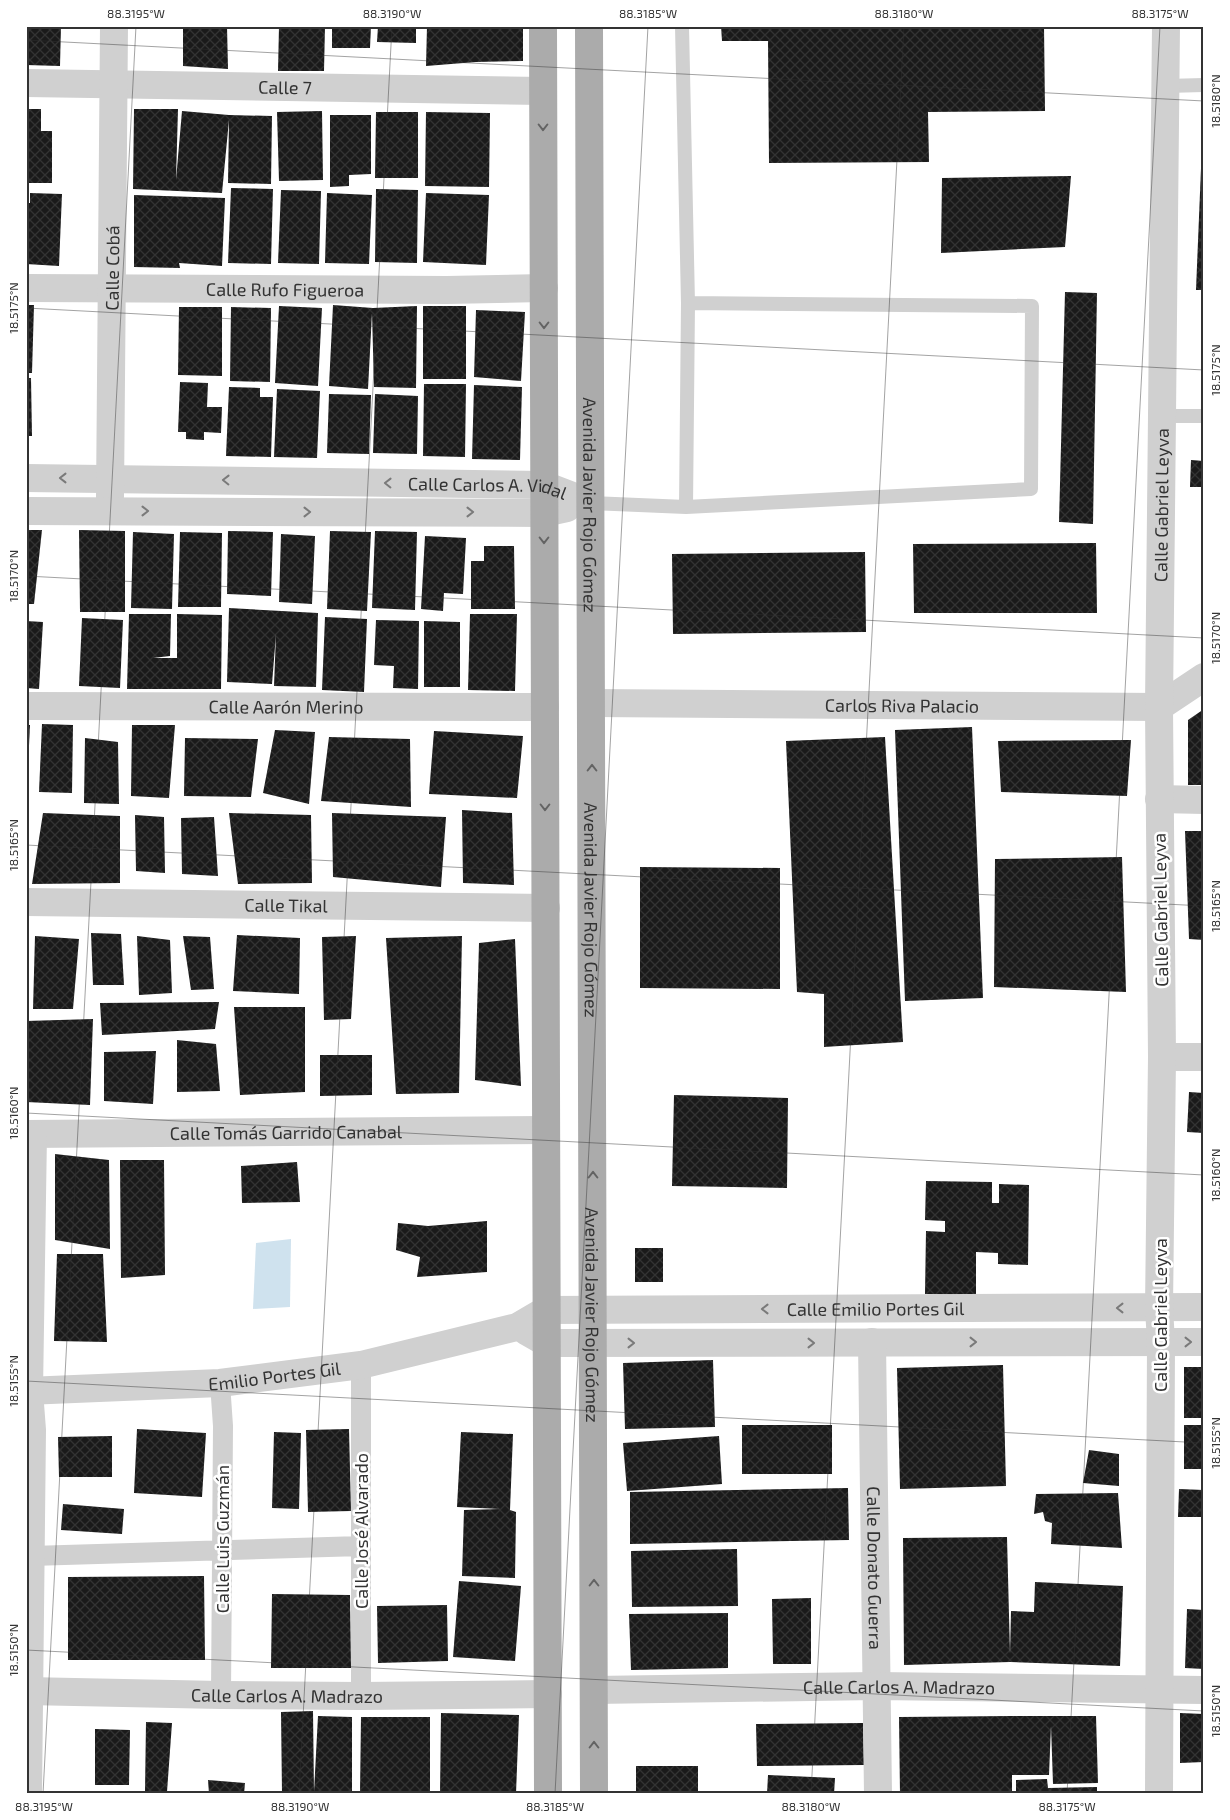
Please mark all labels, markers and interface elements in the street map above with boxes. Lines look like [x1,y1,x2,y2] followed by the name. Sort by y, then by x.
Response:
[107,6,165,20] text: 88.3195°W
[363,6,421,20] text: 88.3190°W
[619,6,677,20] text: 88.3185°W
[874,6,934,20] text: 88.3180°W
[1131,6,1189,20] text: 88.3175°W
[1208,74,1222,128] text: 18.5180°N
[258,76,312,98] street label: Calle 7
[538,124,548,132] one-way arrow
[101,225,123,311] street label: Calle Cobá
[206,278,364,301] street label: Calle Rufo Figueroa
[6,282,20,334] text: 18.5175°N
[539,322,549,329] one-way arrow
[1208,344,1222,396] text: 18.5175°N
[579,397,602,613] street label: Avenida Javier Rojo Gómez
[1149,428,1173,582] street label: Calle Gabriel Leyva
[408,472,571,504] street label: Calle Carlos A. Vidal
[59,473,67,484] one-way arrow
[221,475,229,486] one-way arrow
[384,478,392,488] one-way arrow
[142,506,149,516] one-way arrow
[304,507,312,517] one-way arrow
[466,507,474,517] one-way arrow
[539,536,549,544] one-way arrow
[6,550,20,602] text: 18.5170°N
[1208,612,1222,664] text: 18.5170°N
[825,694,979,717] street label: Carlos Riva Palacio
[209,695,363,718] street label: Calle Aarón Merino
[587,763,597,771] one-way arrow
[580,802,603,1018] street label: Avenida Javier Rojo Gómez
[540,804,550,812] one-way arrow
[6,819,20,871] text: 18.5165°N
[1148,833,1172,987] street label: Calle Gabriel Leyva
[1208,880,1222,932] text: 18.5165°N
[244,894,329,916] street label: Calle Tikal
[6,1087,20,1139] text: 18.5160°N
[170,1120,403,1144] street label: Calle Tomás Garrido Canabal
[1208,1149,1222,1201] text: 18.5160°N
[588,1171,598,1178] one-way arrow
[581,1207,604,1423] street label: Avenida Javier Rojo Gómez
[1149,1238,1171,1392] street label: Calle Gabriel Leyva
[787,1297,965,1320] street label: Calle Emilio Portes Gil
[1116,1303,1124,1313] one-way arrow
[761,1304,768,1314] one-way arrow
[970,1337,977,1347] one-way arrow
[1184,1337,1192,1347] one-way arrow
[627,1338,635,1348] one-way arrow
[807,1338,815,1348] one-way arrow
[6,1355,20,1407] text: 18.5155°N
[208,1357,343,1394] street label: Emilio Portes Gil
[1208,1417,1222,1469] text: 18.5155°N
[350,1453,372,1609] street label: Calle José Alvarado
[211,1465,233,1613] street label: Calle Luis Guzmán
[863,1486,887,1650] street label: Calle Donato Guerra
[589,1578,599,1586] one-way arrow
[6,1624,20,1676] text: 18.5150°N
[803,1675,995,1698] street label: Calle Carlos A. Madrazo
[191,1683,383,1707] street label: Calle Carlos A. Madrazo
[1208,1685,1222,1737] text: 18.5150°N
[589,1741,599,1748] one-way arrow
[15,1799,73,1813] text: 88.3195°W
[271,1799,329,1813] text: 88.3190°W
[526,1799,584,1813] text: 88.3185°W
[781,1799,841,1813] text: 88.3180°W
[1038,1799,1096,1813] text: 88.3175°W

